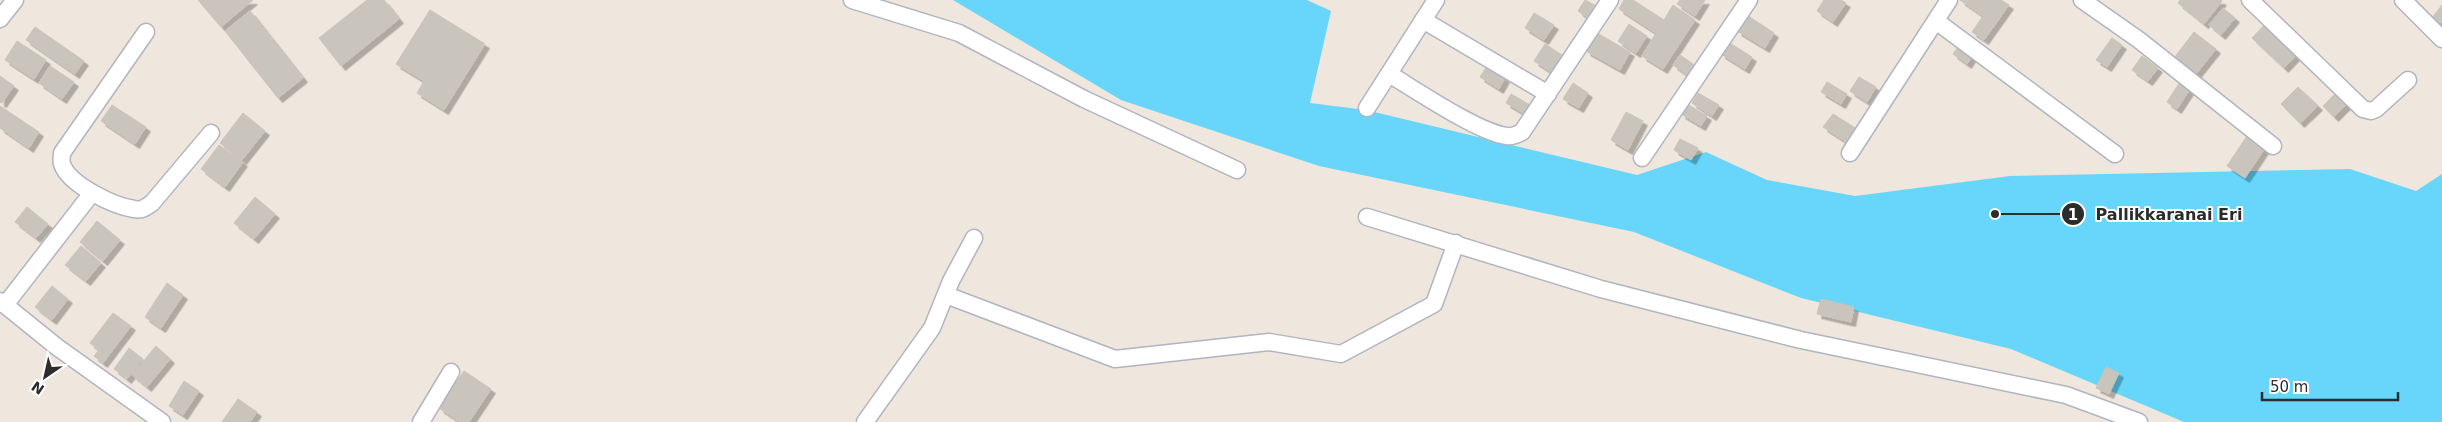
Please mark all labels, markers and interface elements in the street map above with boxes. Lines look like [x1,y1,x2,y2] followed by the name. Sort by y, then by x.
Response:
[2061,199,2252,230] callout: Pallikkaranai Eri
[2096,205,2242,224] text: Pallikkaranai Eri
[2068,206,2078,224] text: 1
[20,352,70,402] north arrow
[2262,370,2398,402] scale bar
[28,378,47,398] text: N
[2270,378,2308,396] text: 50 m

